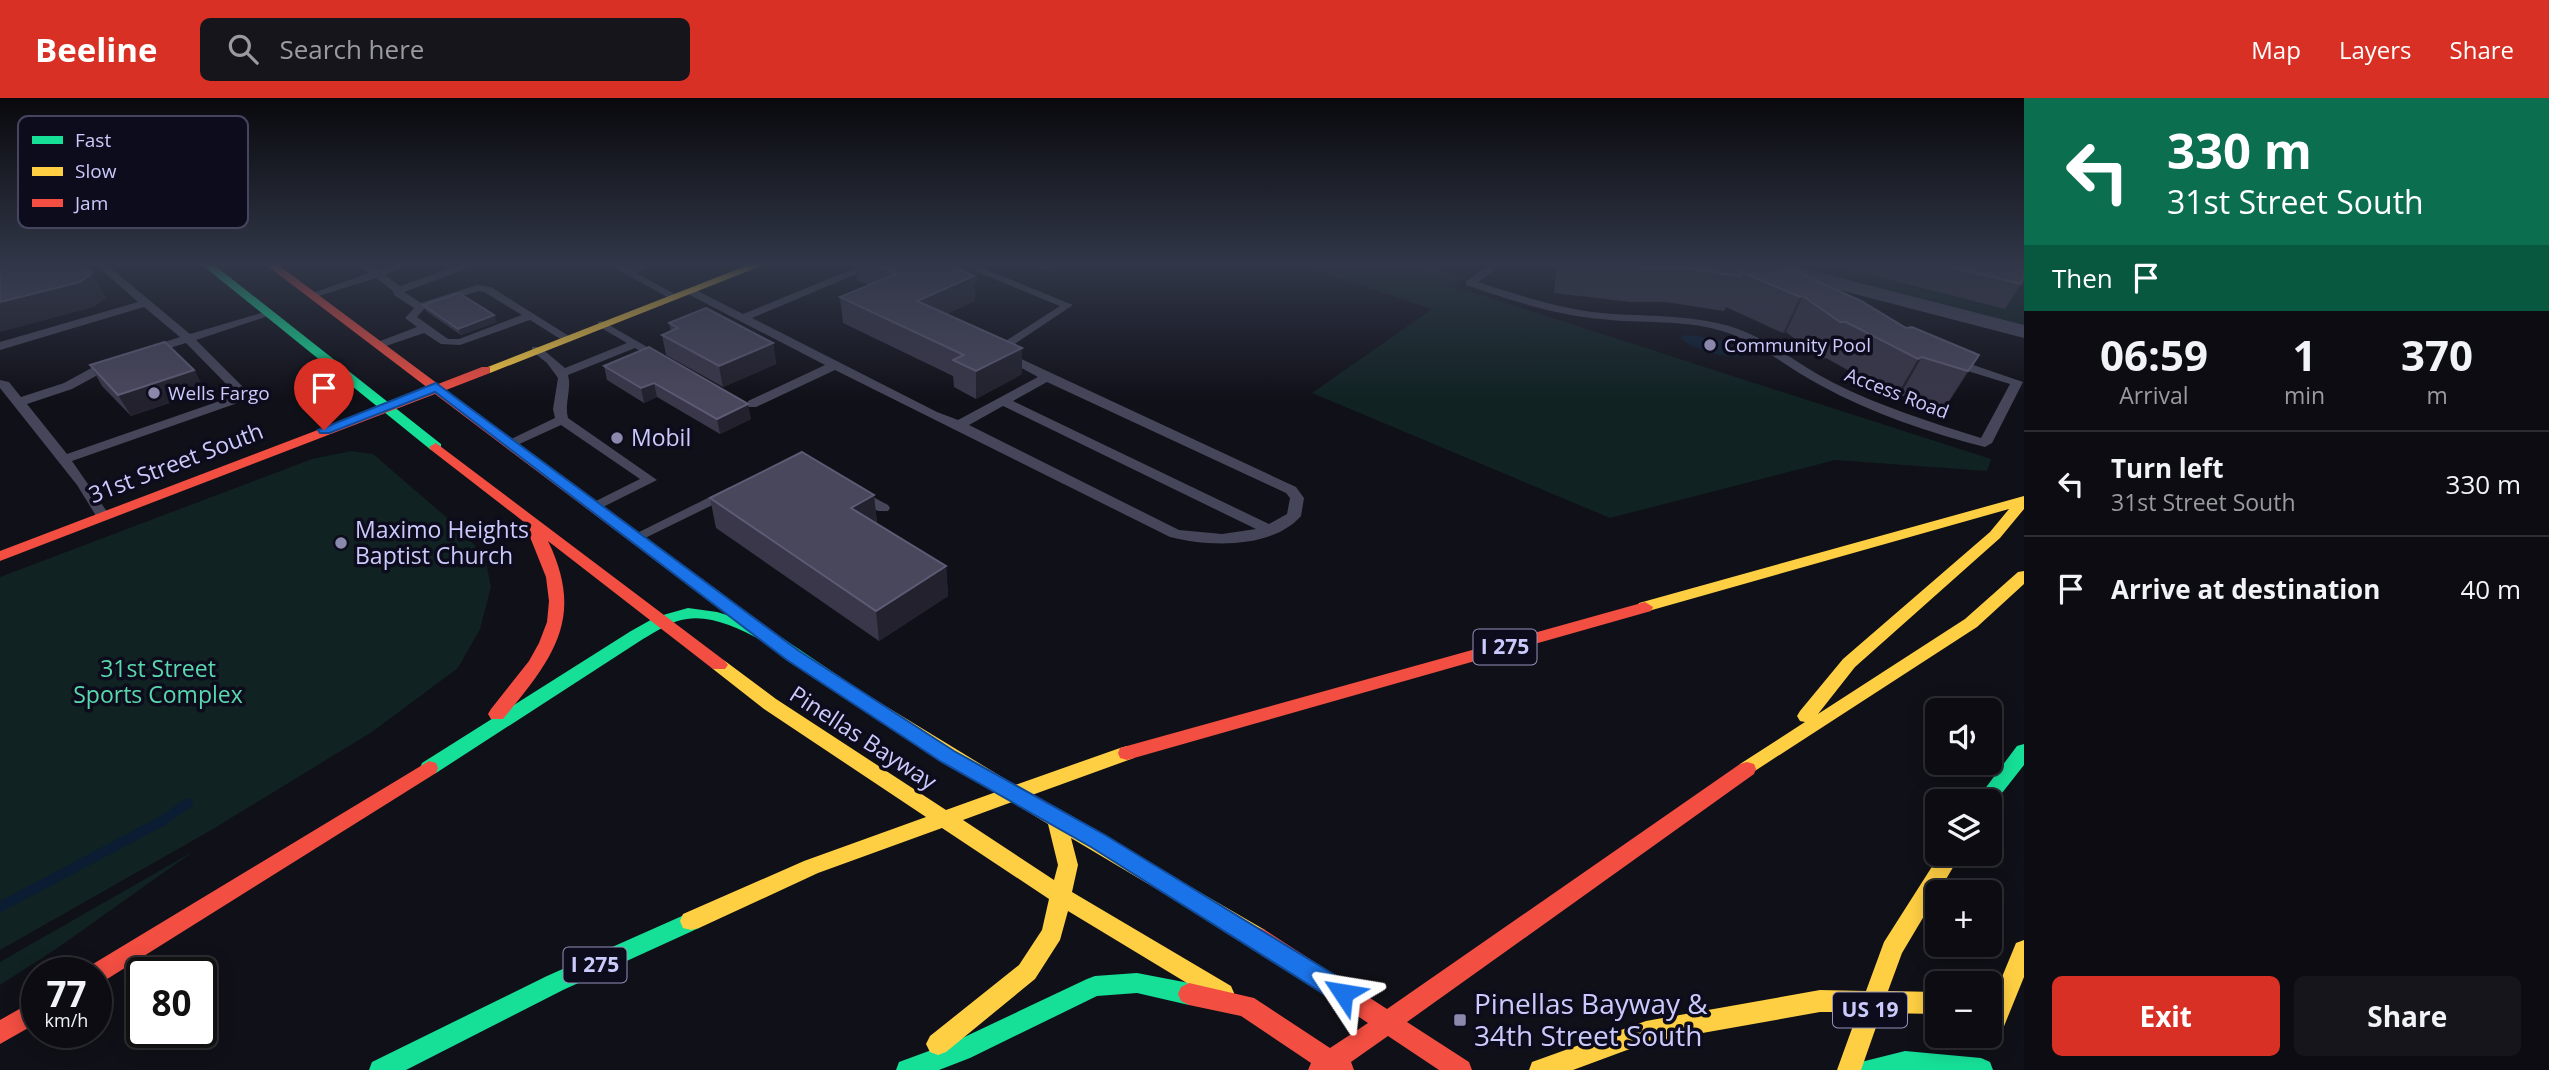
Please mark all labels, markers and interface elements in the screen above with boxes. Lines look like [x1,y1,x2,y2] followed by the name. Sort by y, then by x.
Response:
[200,18,690,81] search box
[35,27,158,72] text: Beeline
[224,30,262,68] icon: search
[280,31,424,67] text: Search here
[2251,33,2301,66] text: Map
[2339,33,2412,66] text: Layers
[2450,33,2514,66] text: Share
[18,116,248,228] legend
[2167,117,2312,183] text: 330 m
[2052,126,2143,217] icon: left
[75,127,111,153] text: Fast
[75,158,117,184] text: Slow
[2167,180,2424,223] text: 31st Street South
[73,190,108,216] text: Jam
[2127,259,2165,297] icon: arrive
[2052,260,2113,296] text: Then
[2100,326,2208,383] text: 06:59
[2292,326,2317,383] text: 1
[2401,326,2473,383] text: 370
[1724,332,1871,358] place label: Community Pool
[1702,337,1718,353] marker: Community Pool
[294,358,354,430] pin
[1841,361,1953,425] street label: Access Road
[305,369,343,407] icon: arrive
[2119,379,2189,411] text: Arrival
[2284,379,2325,411] text: min
[2426,379,2448,411] text: m
[168,380,270,406] place label: Wells Fargo
[146,385,162,401] marker: Wells Fargo
[84,414,268,510] street label: 31st Street South
[631,421,691,453] place label: Mobil
[609,430,625,446] marker: Mobil
[2111,450,2223,486] text: Turn left
[2052,465,2090,503] icon: left
[2446,466,2521,502] text: 330 m
[2111,486,2296,518] text: 31st Street South
[355,513,529,571] place label: Maximo Heights Baptist Church
[333,535,349,551] marker: Maximo Heights Baptist Church
[2052,570,2090,608] icon: arrive
[2111,571,2380,607] text: Arrive at destination
[2460,571,2521,607] text: 40 m
[1474,630,1536,664] road number: I 275
[73,652,243,710] park label: 31st Street Sports Complex
[784,678,944,797] street label: Pinellas Bayway
[1925,698,2002,1048] map controls
[1925,698,2002,775] button: sound
[1925,789,2002,866] button: layers
[1925,880,2002,957] button: +
[564,948,626,982] road number: I 275
[1306,956,1380,1030] position arrow
[126,957,217,1048] speed limit sign: 80
[46,970,87,1017] text: 77
[1925,971,2002,1048] button: −
[2052,976,2280,1056] button: Exit
[2294,976,2521,1056] button: Share
[1474,984,1708,1054] place label: Pinellas Bayway & 34th Street South
[1833,992,1907,1028] road number: US 19
[45,1008,88,1032] text: km/h
[1452,1012,1468,1028] marker: Pinellas Bayway & 34th Street South

